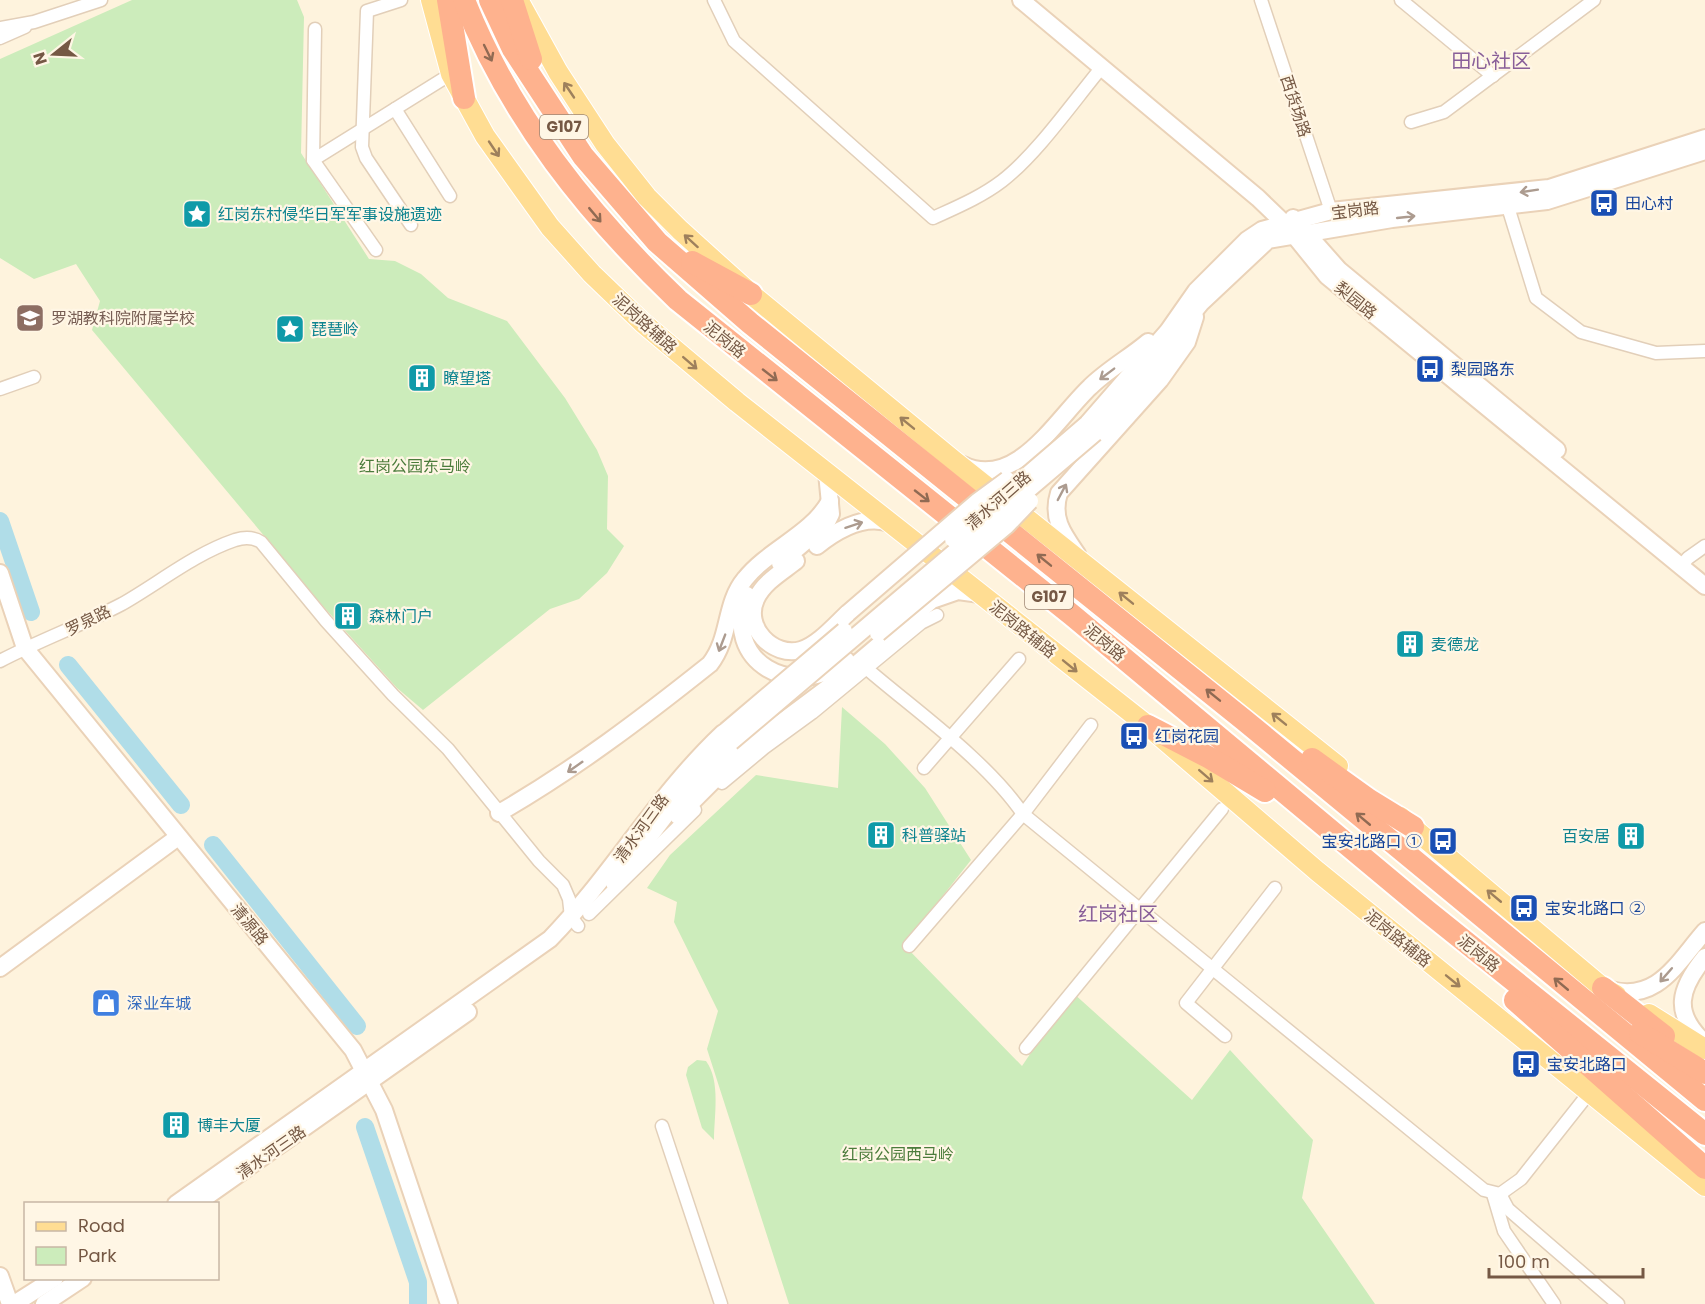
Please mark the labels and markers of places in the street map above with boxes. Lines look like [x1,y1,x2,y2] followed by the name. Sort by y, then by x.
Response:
[1588,187,1620,219] bus stop icon: 田心村
[1625,192,1673,215] place label: 田心村
[181,198,213,230] place icon: 红岗东村侵华日军军事设施遗迹
[218,203,442,226] place label: 红岗东村侵华日军军事设施遗迹
[14,302,46,334] school or university icon: 罗湖教科院附属学校
[51,307,195,330] place label: 罗湖教科院附属学校
[274,313,306,345] place icon: 琵琶岭
[311,318,359,341] place label: 琵琶岭
[1414,353,1446,385] bus stop icon: 梨园路东
[1451,358,1515,381] place label: 梨园路东
[406,362,438,394] building icon: 瞭望塔
[443,367,491,390] place label: 瞭望塔
[332,600,364,632] building icon: 森林门户
[369,605,433,628] place label: 森林门户
[1394,628,1426,660] building icon: 麦德龙
[1431,633,1479,656] place label: 麦德龙
[1118,720,1150,752] bus stop icon: 红岗花园
[1155,725,1219,748] place label: 红岗花园
[865,819,897,851] building icon: 科普驿站
[1615,820,1647,852] building icon: 百安居
[902,824,966,847] place label: 科普驿站
[1427,825,1459,857] bus stop icon: 宝安北路口 ①
[1562,825,1610,848] place label: 百安居
[1322,830,1422,853] place label: 宝安北路口 ①
[1508,892,1540,924] bus stop icon: 宝安北路口 ②
[1545,897,1645,920] place label: 宝安北路口 ②
[90,987,122,1019] shop icon: 深业车城
[127,992,191,1015] place label: 深业车城
[1510,1048,1542,1080] bus stop icon: 宝安北路口
[1547,1053,1627,1076] place label: 宝安北路口
[160,1109,192,1141] building icon: 博丰大厦
[197,1114,261,1137] place label: 博丰大厦

